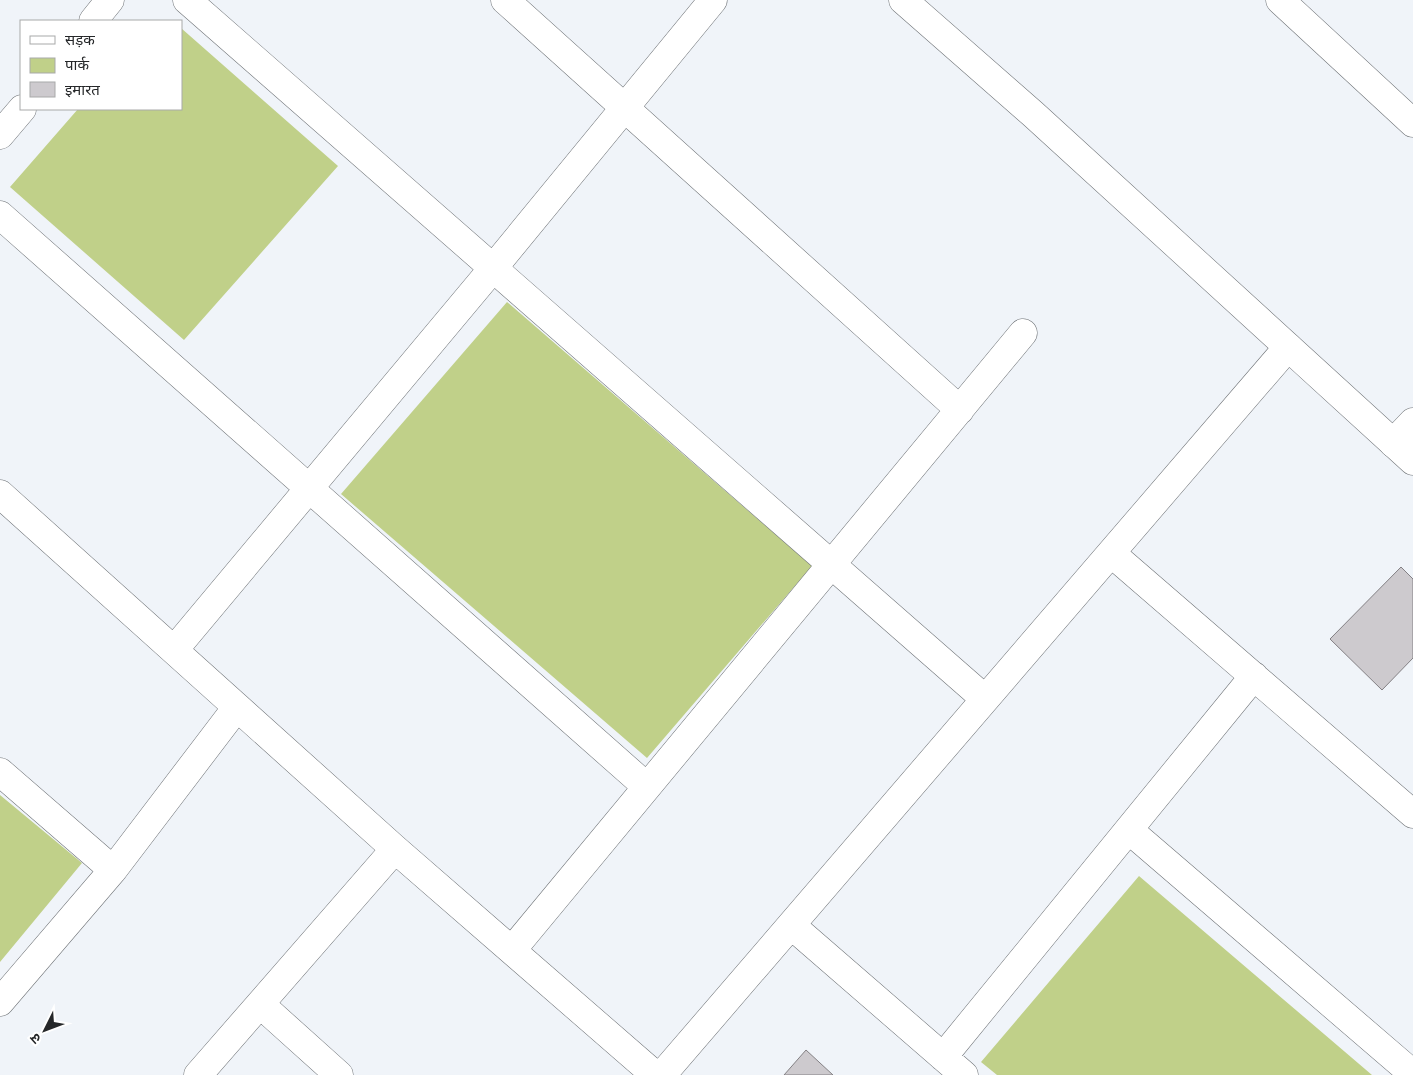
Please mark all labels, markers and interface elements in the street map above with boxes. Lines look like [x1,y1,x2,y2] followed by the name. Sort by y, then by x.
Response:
[20,20,182,110] legend
[65,30,95,48] text: सड़क
[65,55,89,73] text: पार्क
[65,80,100,98] text: इमारत
[20,1005,70,1055] north arrow
[25,1030,44,1048] text: उ

